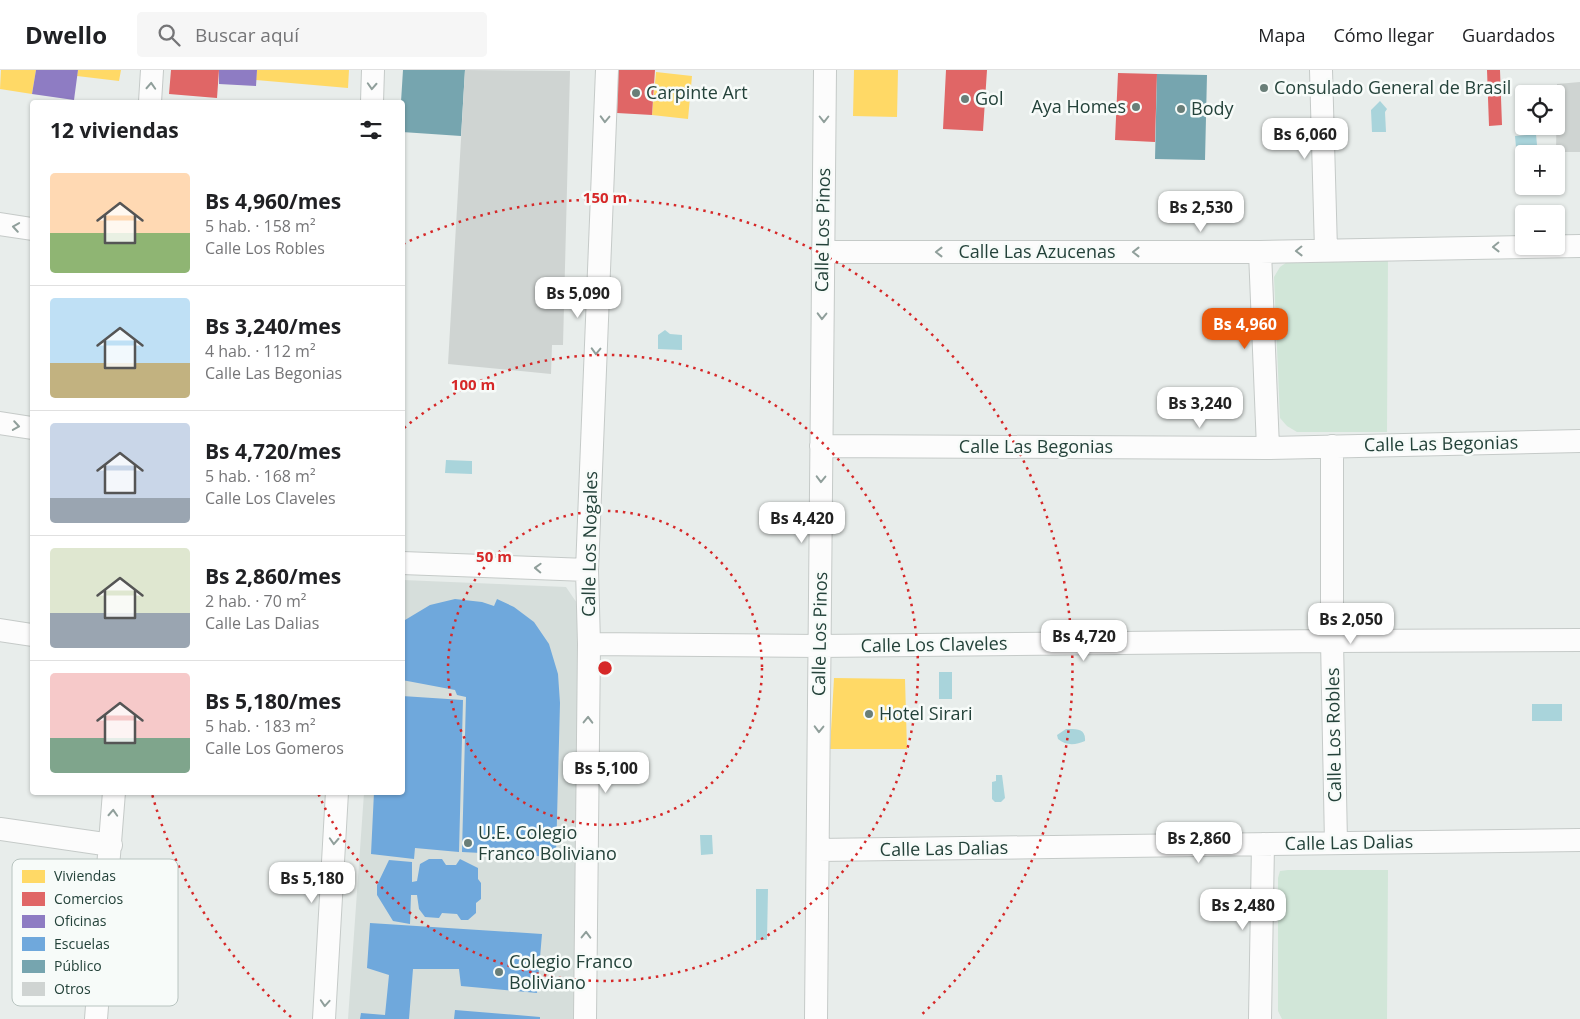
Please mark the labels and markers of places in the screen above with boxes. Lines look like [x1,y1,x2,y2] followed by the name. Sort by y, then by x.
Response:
[1274,75,1511,99] place label: Consulado General de Brasil
[646,80,748,104] place label: Carpinte Art
[1258,82,1270,94] marker: Consulado General de Brasil
[975,86,1003,110] place label: Gol
[630,87,642,99] marker: Carpinte Art
[959,93,971,105] marker: Gol
[1031,94,1126,118] place label: Aya Homes
[1191,96,1234,120] place label: Body
[1130,101,1142,113] marker: Aya Homes
[1175,103,1187,115] marker: Body
[1253,118,1357,160] pin: Bs 6,060
[1149,190,1253,233] pin: Bs 2,530
[526,276,630,319] pin: Bs 5,090
[1193,308,1297,350] pin: Bs 4,960
[1148,386,1252,429] pin: Bs 3,240
[750,502,854,544] pin: Bs 4,420
[1299,602,1403,645] pin: Bs 2,050
[1032,620,1136,662] pin: Bs 4,720
[596,659,614,677] centre of rings
[879,701,973,725] place label: Hotel Sirari
[863,708,875,720] marker: Hotel Sirari
[554,752,658,794] pin: Bs 5,100
[478,820,617,865] place label: U.E. Colegio Franco Boliviano
[1147,822,1251,864] pin: Bs 2,860
[462,837,474,849] marker: U.E. Colegio Franco Boliviano
[260,862,364,904] pin: Bs 5,180
[1191,888,1295,931] pin: Bs 2,480
[509,949,633,994] place label: Colegio Franco Boliviano
[493,966,505,978] marker: Colegio Franco Boliviano

